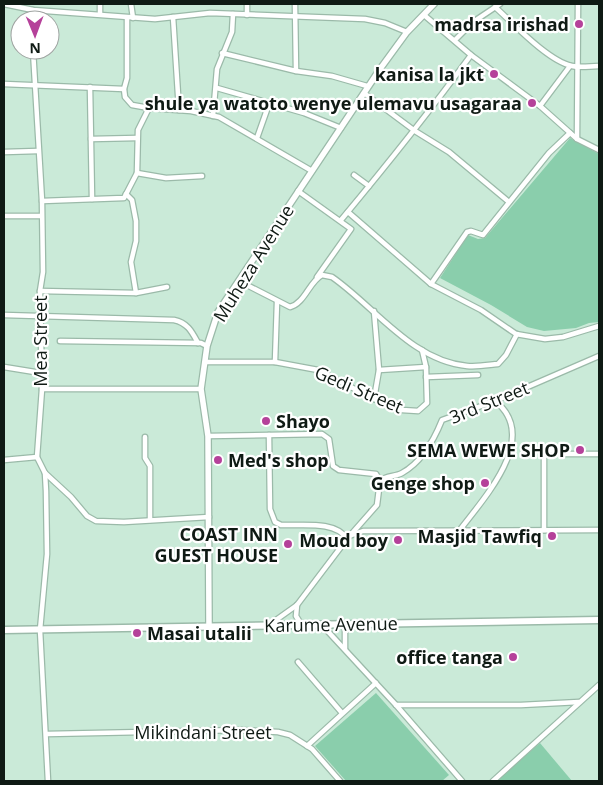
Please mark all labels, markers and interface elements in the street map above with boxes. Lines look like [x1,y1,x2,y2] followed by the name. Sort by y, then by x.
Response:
[10,10,60,60] north arrow
[434,12,569,36] place label: madrsa irishad
[573,18,585,30] marker: madrsa irishad
[29,39,41,58] text: N
[375,62,484,86] place label: kanisa la jkt
[488,68,500,80] marker: kanisa la jkt
[145,91,522,115] place label: shule ya watoto wenye ulemavu usagaraa
[526,97,538,109] marker: shule ya watoto wenye ulemavu usagaraa
[207,200,299,326] street label: Muheza Avenue
[28,295,52,387] street label: Mea Street
[311,360,407,418] street label: Gedi Street
[446,375,532,429] street label: 3rd Street
[276,409,330,433] place label: Shayo
[260,415,272,427] marker: Shayo
[407,438,570,462] place label: SEMA WEWE SHOP
[574,444,586,456] marker: SEMA WEWE SHOP
[228,448,329,472] place label: Med's shop
[212,454,224,466] marker: Med's shop
[371,471,475,495] place label: Genge shop
[479,477,491,489] marker: Genge shop
[155,522,278,567] place label: COAST INN GUEST HOUSE
[418,524,542,548] place label: Masjid Tawfiq
[299,528,389,552] place label: Moud boy
[546,530,558,542] marker: Masjid Tawfiq
[392,534,404,546] marker: Moud boy
[282,538,294,550] marker: COAST INN GUEST HOUSE
[264,611,398,637] street label: Karume Avenue
[147,621,252,645] place label: Masai utalii
[131,627,143,639] marker: Masai utalii
[396,645,503,669] place label: office tanga
[507,651,519,663] marker: office tanga
[134,720,272,744] street label: Mikindani Street

